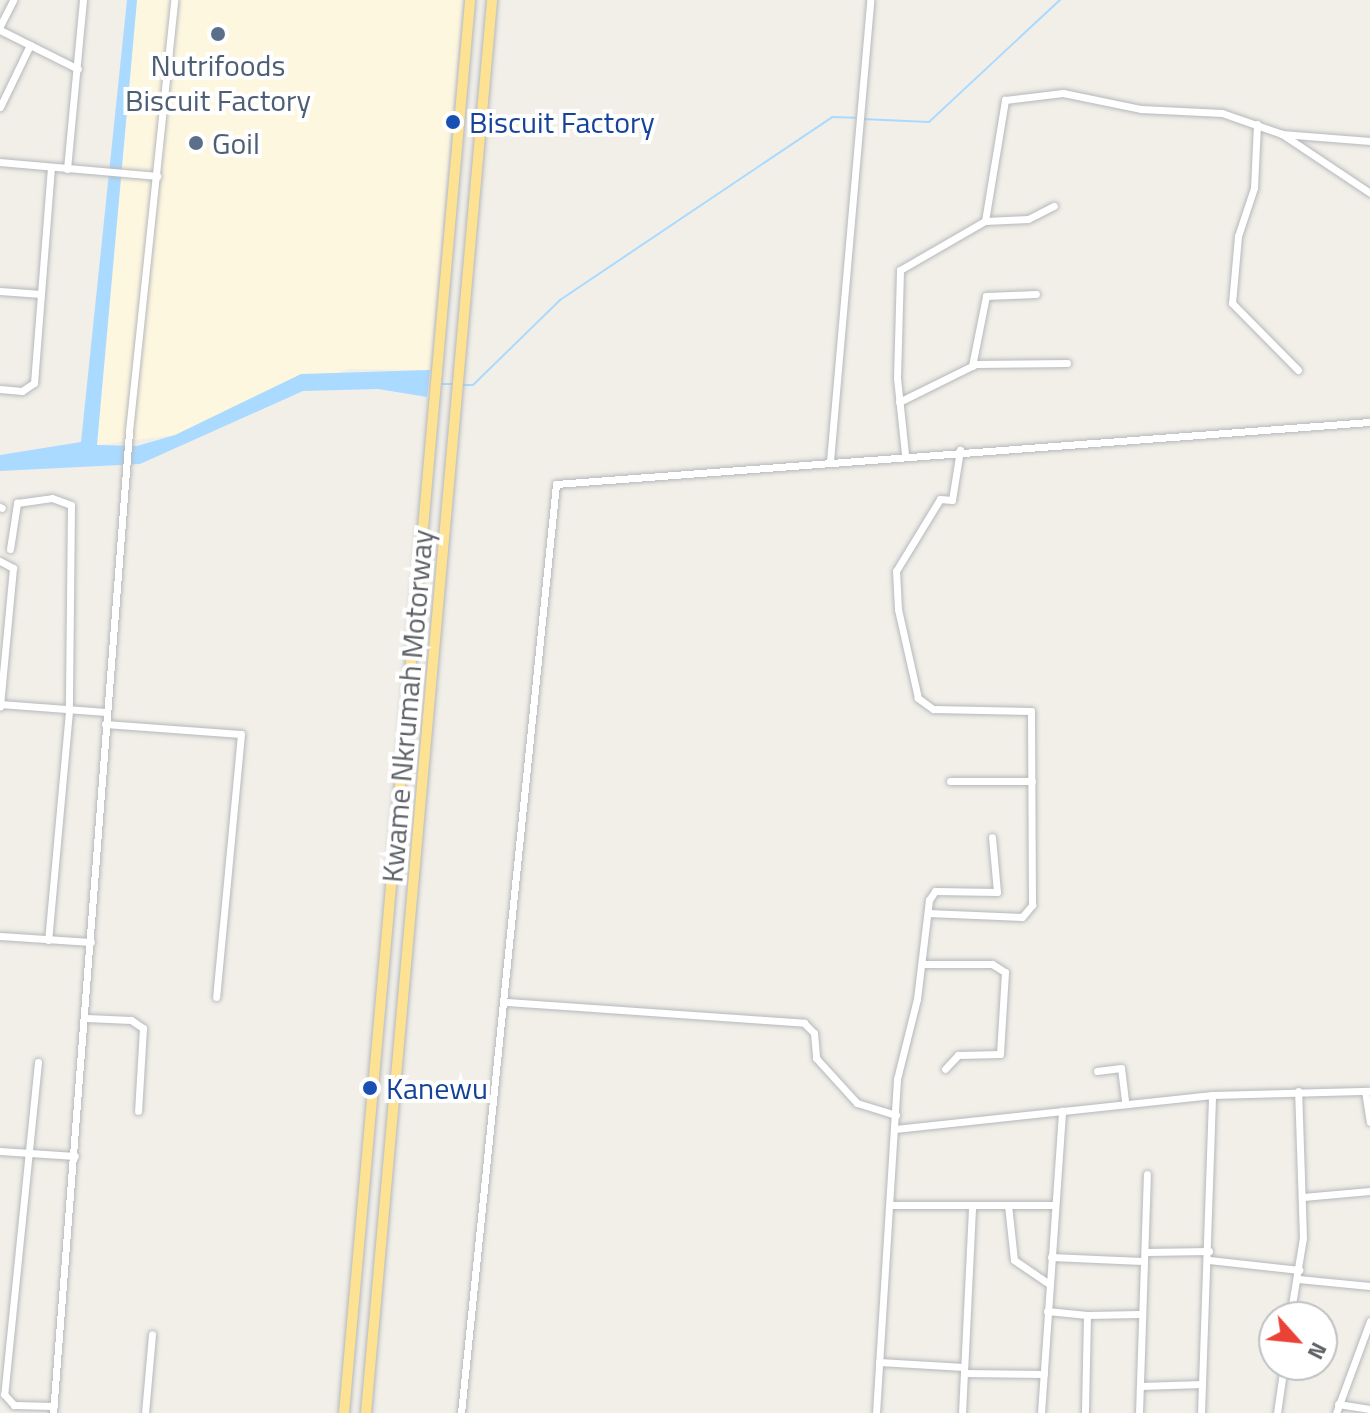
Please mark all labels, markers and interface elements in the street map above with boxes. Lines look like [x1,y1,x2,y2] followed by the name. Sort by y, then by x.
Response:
[209,25,227,43] marker: Nutrifoods Biscuit Factory
[125,47,311,118] place label: Nutrifoods Biscuit Factory
[469,104,655,140] place label: Biscuit Factory
[444,113,462,131] marker: Biscuit Factory
[212,125,260,161] place label: Goil
[187,134,205,152] marker: Goil
[374,528,440,884] street label: Kwame Nkrumah Motorway
[386,1070,488,1106] place label: Kanewu
[361,1079,379,1097] marker: Kanewu
[1258,1301,1338,1381] north arrow
[1299,1336,1336,1365] text: N

